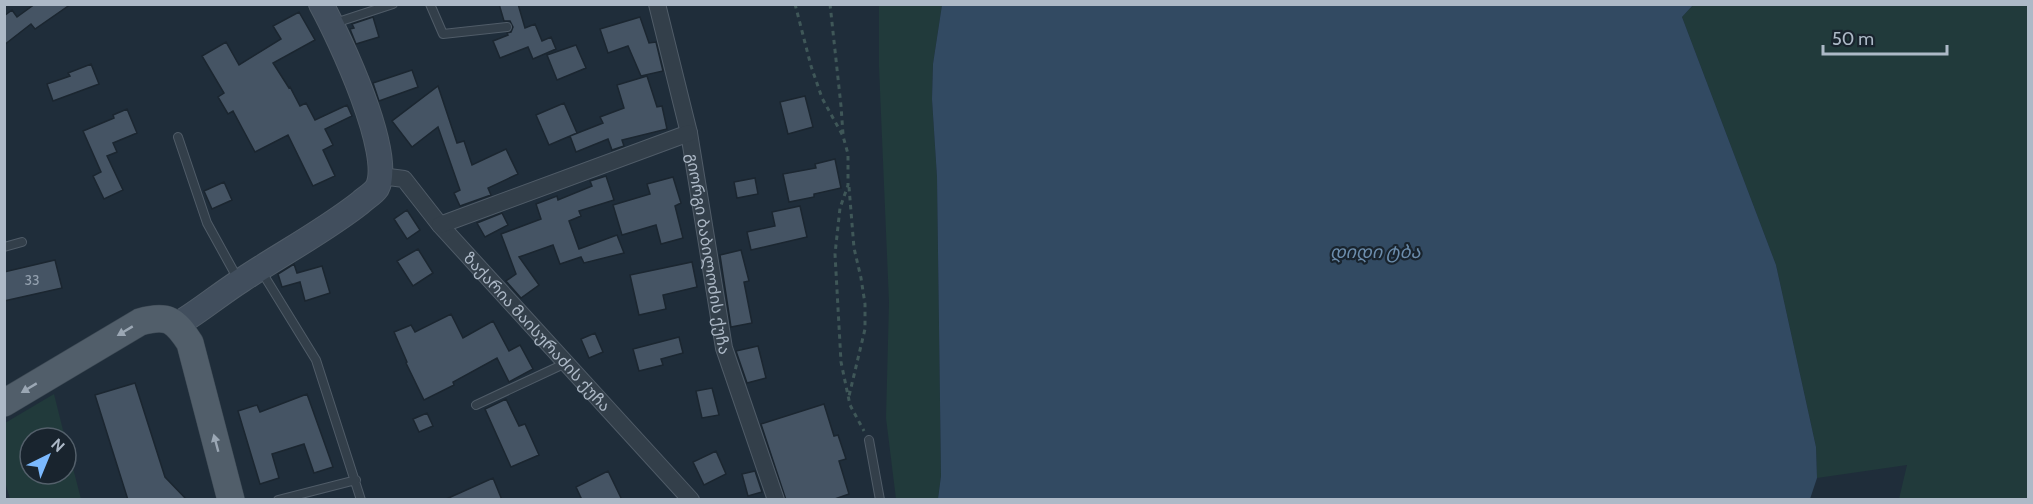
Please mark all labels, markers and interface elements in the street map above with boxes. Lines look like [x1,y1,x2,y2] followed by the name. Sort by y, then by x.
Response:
[1823,18,1948,56] scale bar
[1832,28,1874,50] text: 50 m
[683,152,735,357] street label: გიორგი ბაბილოძის ქუჩა
[1330,241,1420,263] water label: დიდი ტბა
[460,248,615,415] street label: ზაქარია მაისურაძის ქუჩა
[24,271,40,289] house number: 33
[117,326,133,337] one-way arrow
[20,383,37,393] one-way arrow
[18,426,78,486] north arrow
[211,434,221,452] one-way arrow
[47,435,69,456] text: N

